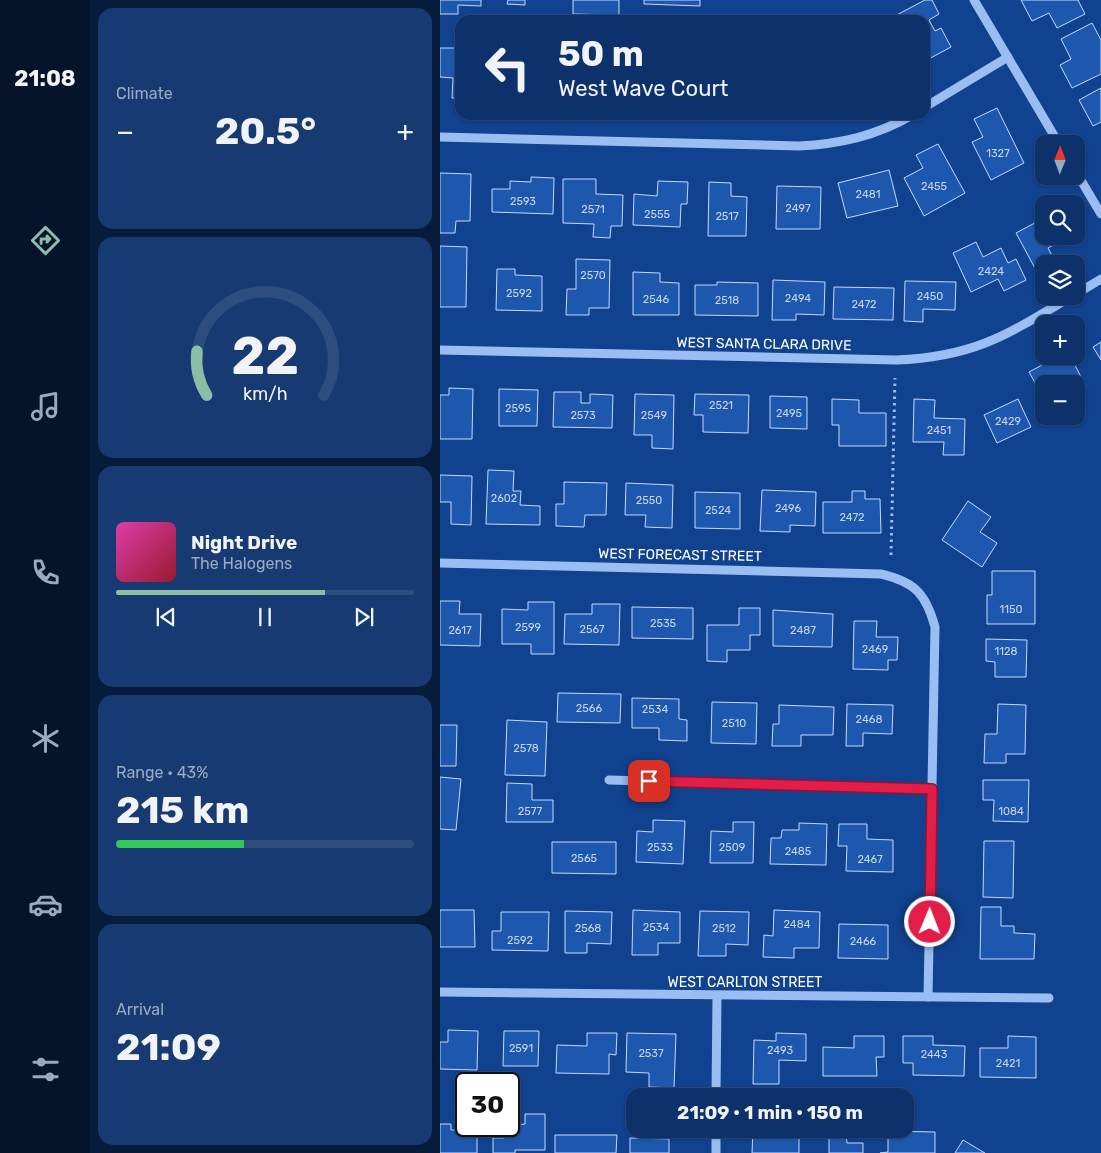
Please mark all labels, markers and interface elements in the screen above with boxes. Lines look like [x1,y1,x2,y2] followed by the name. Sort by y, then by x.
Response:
[558,33,644,75] text: 50 m
[475,35,540,100] icon: left
[14,65,76,92] text: 21:08
[558,75,728,102] text: West Wave Court
[116,84,173,103] text: Climate
[215,108,316,154] text: 20.5°
[116,115,134,148] text: −
[397,115,414,148] text: +
[1035,135,1085,185] north arrow
[1035,135,1085,425] map controls
[986,147,1010,160] house number: 1327
[921,180,948,193] house number: 2455
[856,188,880,201] house number: 2481
[510,195,536,208] house number: 2593
[1035,195,1085,245] button: search
[785,202,811,215] house number: 2497
[581,203,605,216] house number: 2571
[644,208,670,221] house number: 2555
[715,210,739,223] house number: 2517
[28,223,63,258] icon: directions
[1035,255,1085,305] button: layers
[978,265,1004,278] house number: 2424
[580,269,606,282] house number: 2570
[506,287,532,300] house number: 2592
[917,290,943,303] house number: 2450
[785,292,811,305] house number: 2494
[643,293,670,306] house number: 2546
[715,294,739,307] house number: 2518
[851,298,877,311] house number: 2472
[1035,315,1085,365] button: +
[231,325,299,387] text: 22
[676,334,852,354] street label: WEST SANTA CLARA DRIVE
[1035,375,1085,425] button: −
[243,383,287,404] text: km/h
[28,389,63,424] icon: music
[709,399,733,412] house number: 2521
[505,402,531,415] house number: 2595
[776,407,803,420] house number: 2495
[570,409,596,422] house number: 2573
[641,409,667,422] house number: 2549
[995,415,1021,428] house number: 2429
[927,424,951,437] house number: 2451
[491,492,517,505] house number: 2602
[636,494,662,507] house number: 2550
[775,502,801,515] house number: 2496
[705,504,731,517] house number: 2524
[839,511,865,524] house number: 2472
[191,531,297,554] text: Night Drive
[598,545,762,565] street label: WEST FORECAST STREET
[191,554,292,573] text: The Halogens
[28,555,63,590] icon: phone
[152,603,180,631] icon: previous
[251,603,279,631] icon: pause
[350,603,378,631] icon: next
[1000,603,1022,616] house number: 1150
[650,617,677,630] house number: 2535
[515,621,541,634] house number: 2599
[580,623,605,636] house number: 2567
[448,624,472,637] house number: 2617
[790,624,816,637] house number: 2487
[862,643,888,656] house number: 2469
[995,645,1017,658] house number: 1128
[576,702,602,715] house number: 2566
[642,703,668,716] house number: 2534
[856,713,882,726] house number: 2468
[722,717,746,730] house number: 2510
[28,721,63,756] icon: climate
[513,742,539,755] house number: 2578
[628,760,670,802] pin
[116,763,208,782] text: Range · 43%
[635,767,663,795] icon: arrive
[116,787,249,833] text: 215 km
[518,805,542,818] house number: 2577
[998,805,1024,818] house number: 1084
[647,841,673,854] house number: 2533
[719,841,745,854] house number: 2509
[785,845,812,858] house number: 2485
[571,852,598,865] house number: 2565
[857,853,883,866] house number: 2467
[28,887,63,922] icon: car
[903,895,955,947] position arrow
[783,918,811,931] house number: 2484
[643,921,669,934] house number: 2534
[575,922,601,935] house number: 2568
[712,922,736,935] house number: 2512
[507,934,533,947] house number: 2592
[850,935,877,948] house number: 2466
[668,974,822,991] street label: WEST CARLTON STREET
[116,1000,164,1019] text: Arrival
[116,1024,221,1070] text: 21:09
[509,1042,533,1055] house number: 2591
[767,1044,793,1057] house number: 2493
[638,1047,664,1060] house number: 2537
[921,1048,948,1061] house number: 2443
[28,1052,63,1087] icon: filters
[996,1057,1020,1070] house number: 2421
[455,1072,520,1137] speed limit sign: 30
[677,1101,863,1124] text: 21:09 · 1 min · 150 m

